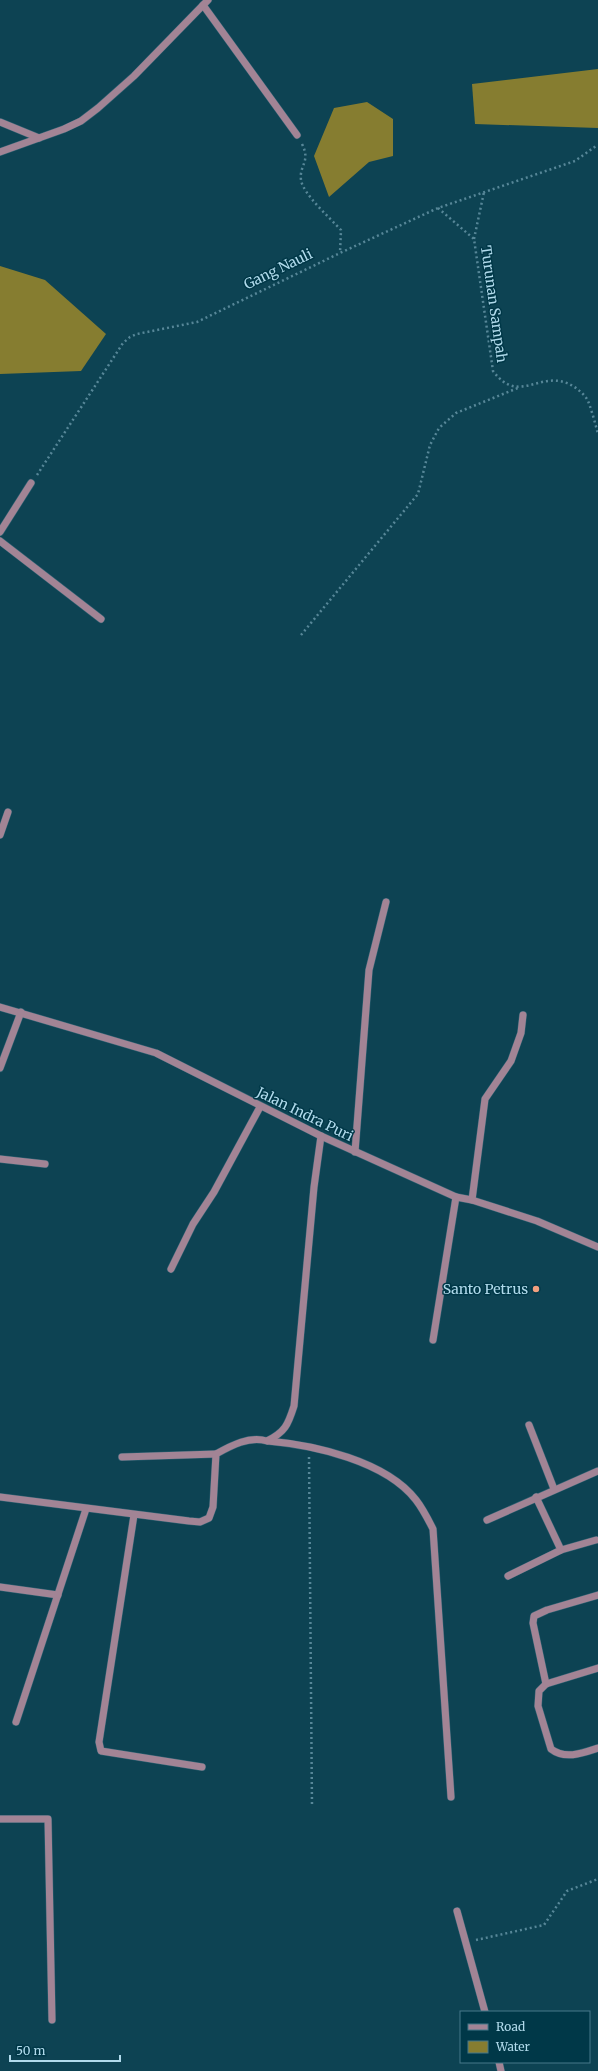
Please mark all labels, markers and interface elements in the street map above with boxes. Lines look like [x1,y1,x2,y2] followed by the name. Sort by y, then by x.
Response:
[241,244,316,293] street label: Gang Nauli
[477,244,511,364] street label: Turunan Sampah
[253,1082,357,1145] street label: Jalan Indra Puri
[443,1280,528,1298] place label: Santo Petrus
[531,1284,541,1294] marker: Santo Petrus
[460,2011,590,2063] legend
[496,2019,525,2034] text: Road
[10,2037,120,2063] scale bar
[495,2039,531,2054] text: Water
[16,2043,45,2058] text: 50 m

